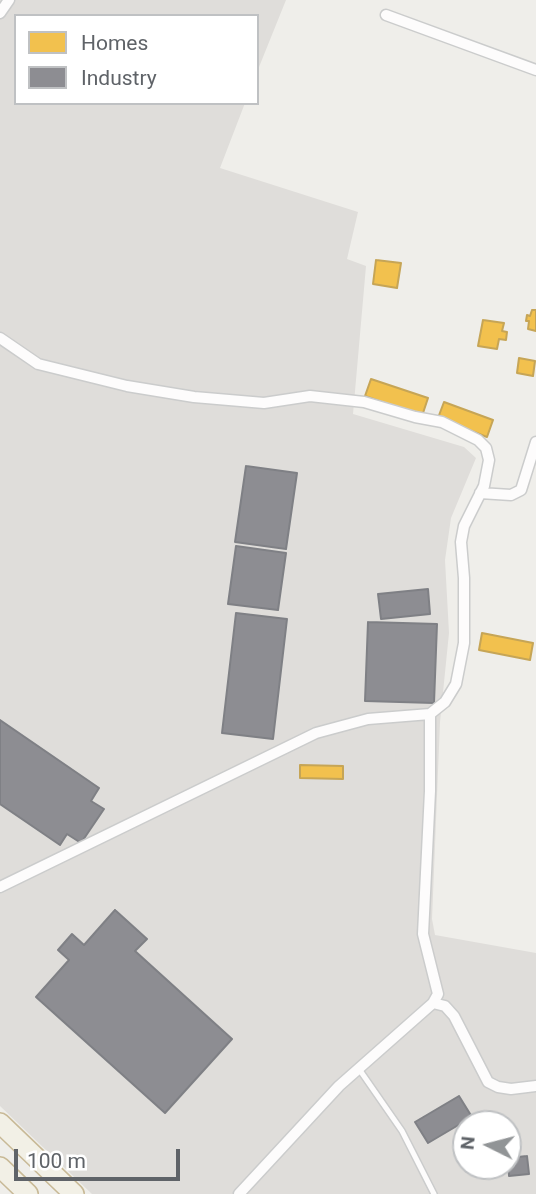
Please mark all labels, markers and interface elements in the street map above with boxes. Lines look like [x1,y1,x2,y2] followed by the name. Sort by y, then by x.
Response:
[14,14,259,105] legend
[81,31,148,55] text: Homes
[81,66,157,90] text: Industry
[452,1110,522,1180] north arrow
[18,1134,184,1178] scale bar
[455,1135,480,1151] text: N
[27,1149,86,1173] text: 100 m

